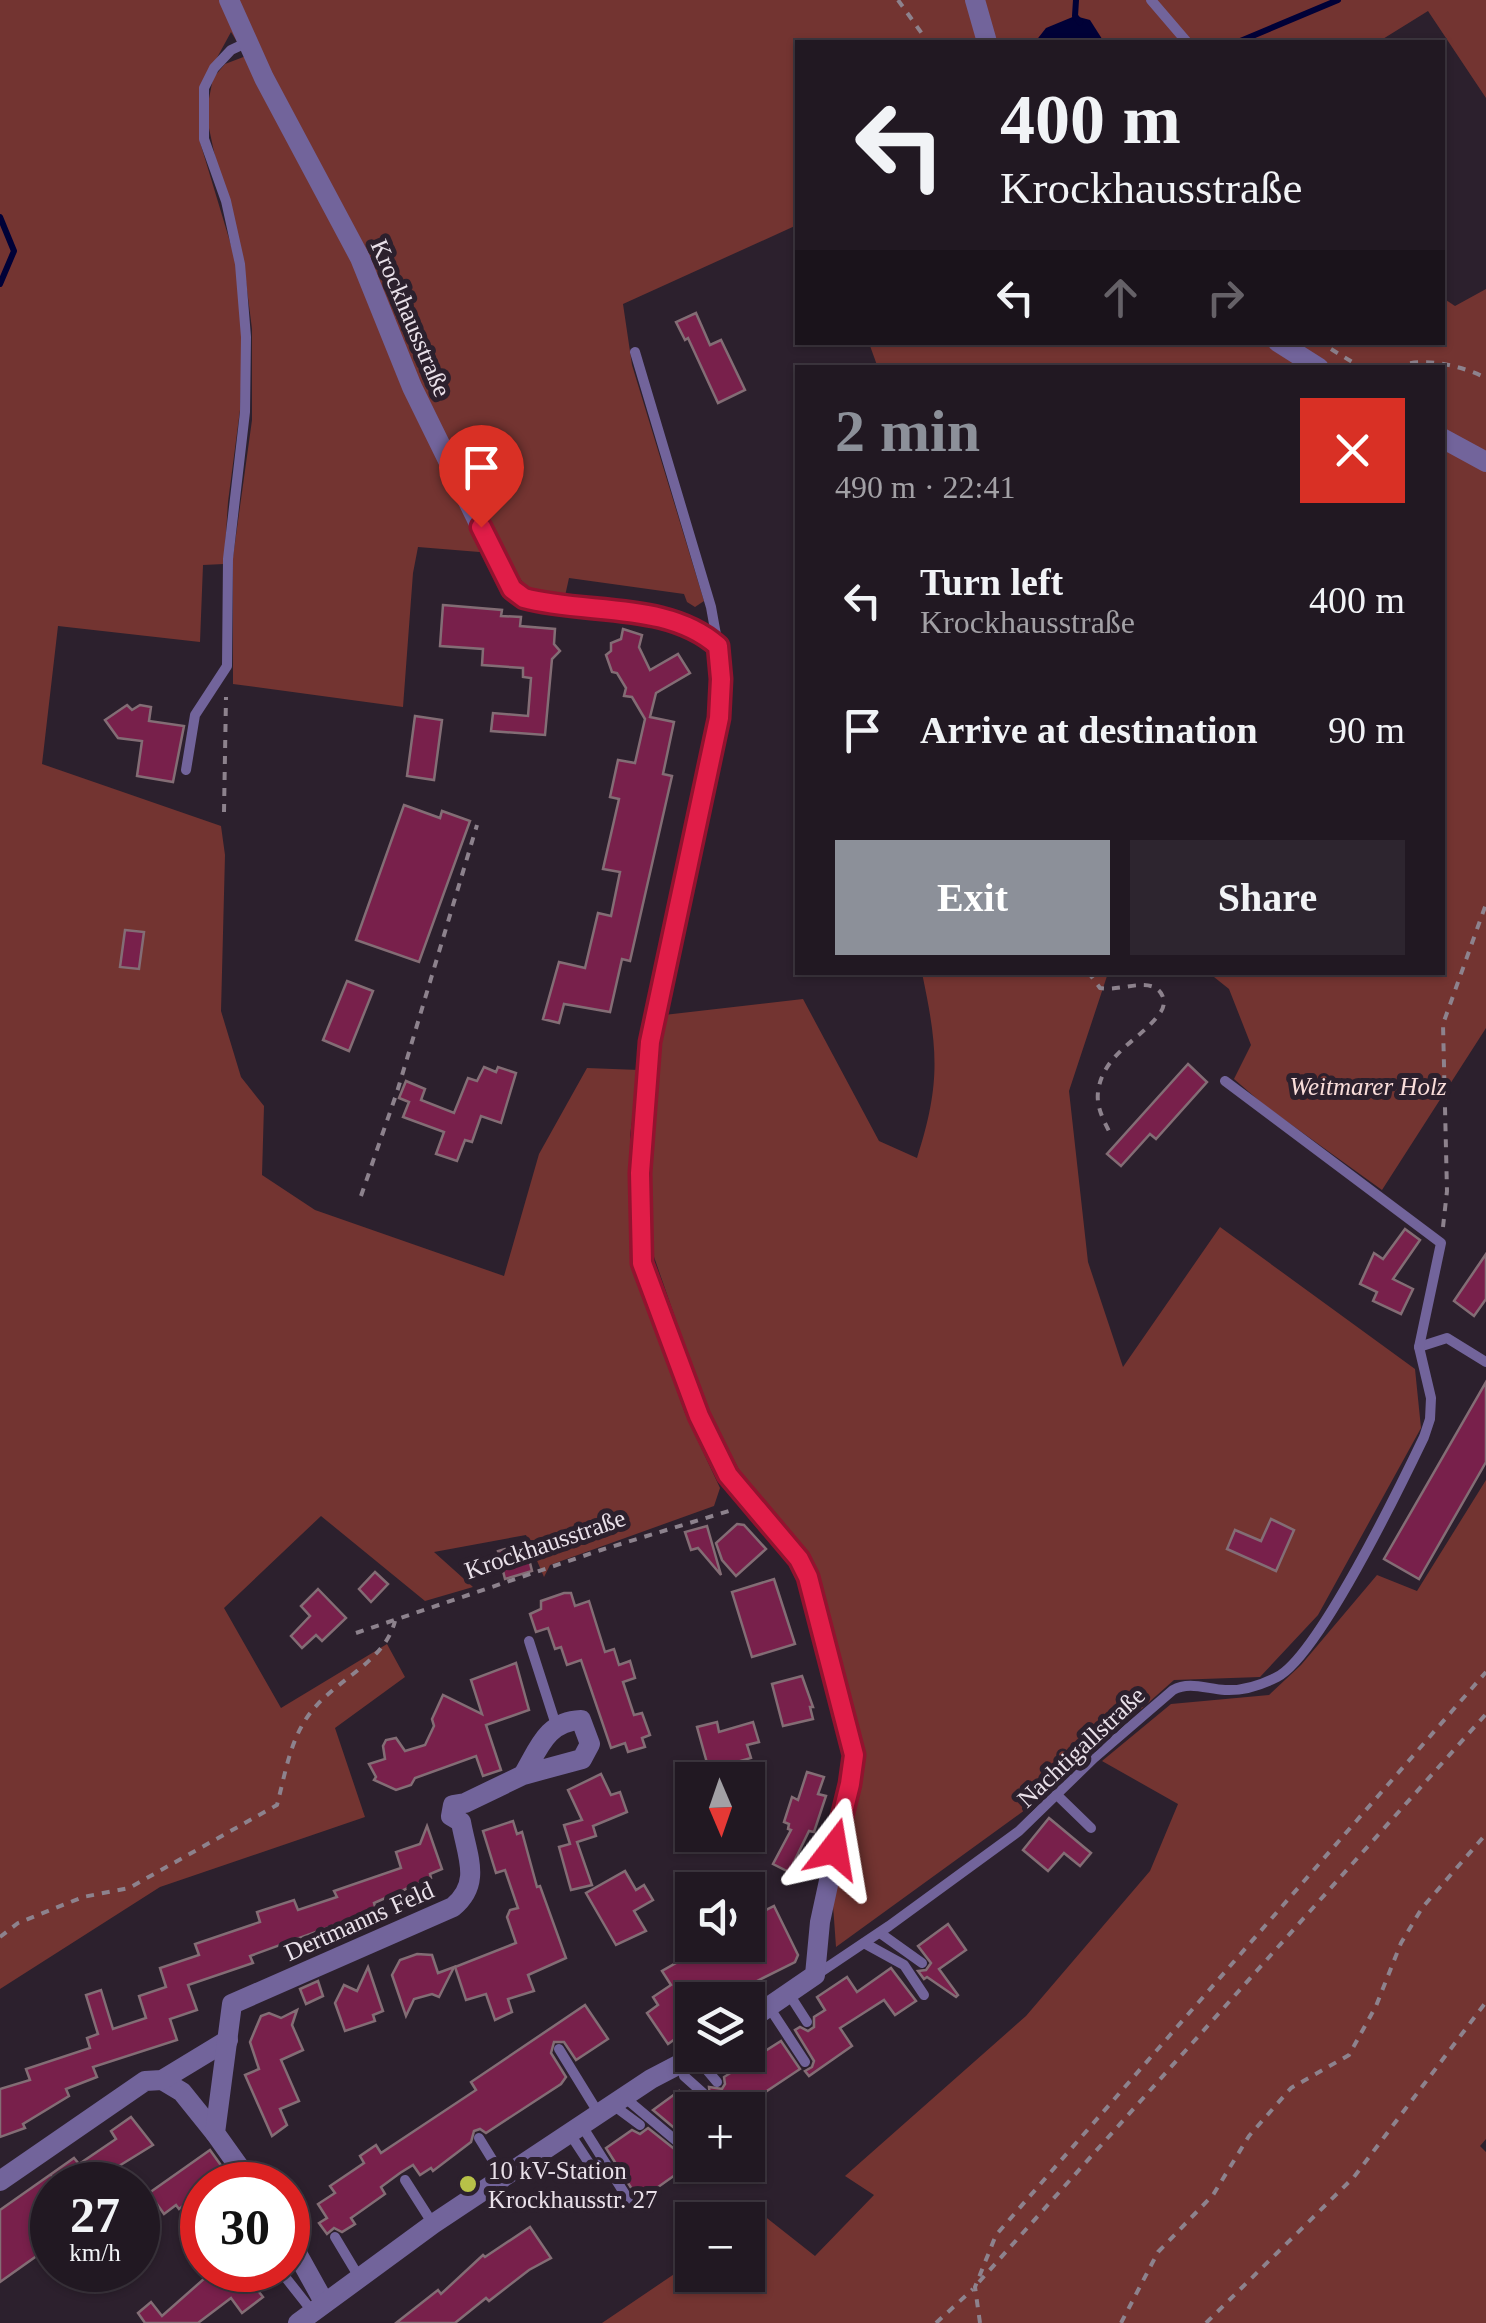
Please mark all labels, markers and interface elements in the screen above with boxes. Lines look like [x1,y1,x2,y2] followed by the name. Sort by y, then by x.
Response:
[835,80,965,210] icon: left
[1000,81,1181,158] text: 400 m
[1000,163,1302,213] text: Krockhausstraße
[366,235,456,401] street label: Krockhausstraße
[988,270,1043,325] icon: left
[1093,270,1148,325] icon: ahead
[1198,270,1253,325] icon: right
[835,398,980,464] text: 2 min
[1300,398,1405,503] button: close
[439,425,524,528] pin
[454,440,509,495] icon: arrive
[835,469,1015,505] text: 490 m · 22:41
[920,561,1063,603] text: Turn left
[835,573,890,628] icon: left
[1309,579,1405,621] text: 400 m
[920,604,1135,640] text: Krockhausstraße
[835,703,890,758] icon: arrive
[920,709,1258,751] text: Arrive at destination
[1328,709,1405,751] text: 90 m
[835,840,1110,955] button: Exit
[1130,840,1405,955] button: Share
[1289,1073,1447,1100] park label: Weitmarer Holz
[461,1504,629,1584] street label: Krockhausstraße
[1012,1681,1150,1813] street label: Nachtigallstraße
[675,1762,765,1852] north arrow
[675,1762,765,2292] map controls
[782,1797,886,1901] position arrow
[675,1872,765,1962] button: sound
[280,1876,438,1966] street label: Dertmanns Feld
[675,1982,765,2072] button: layers
[675,2092,765,2182] button: +
[488,2157,657,2213] place label: 10 kV-Station Krockhausstr. 27
[180,2162,310,2292] speed limit sign: 30
[457,2173,479,2195] marker: 10 kV-Station Krockhausstr. 27
[70,2187,120,2243] text: 27
[675,2202,765,2292] button: −
[69,2239,121,2266] text: km/h

